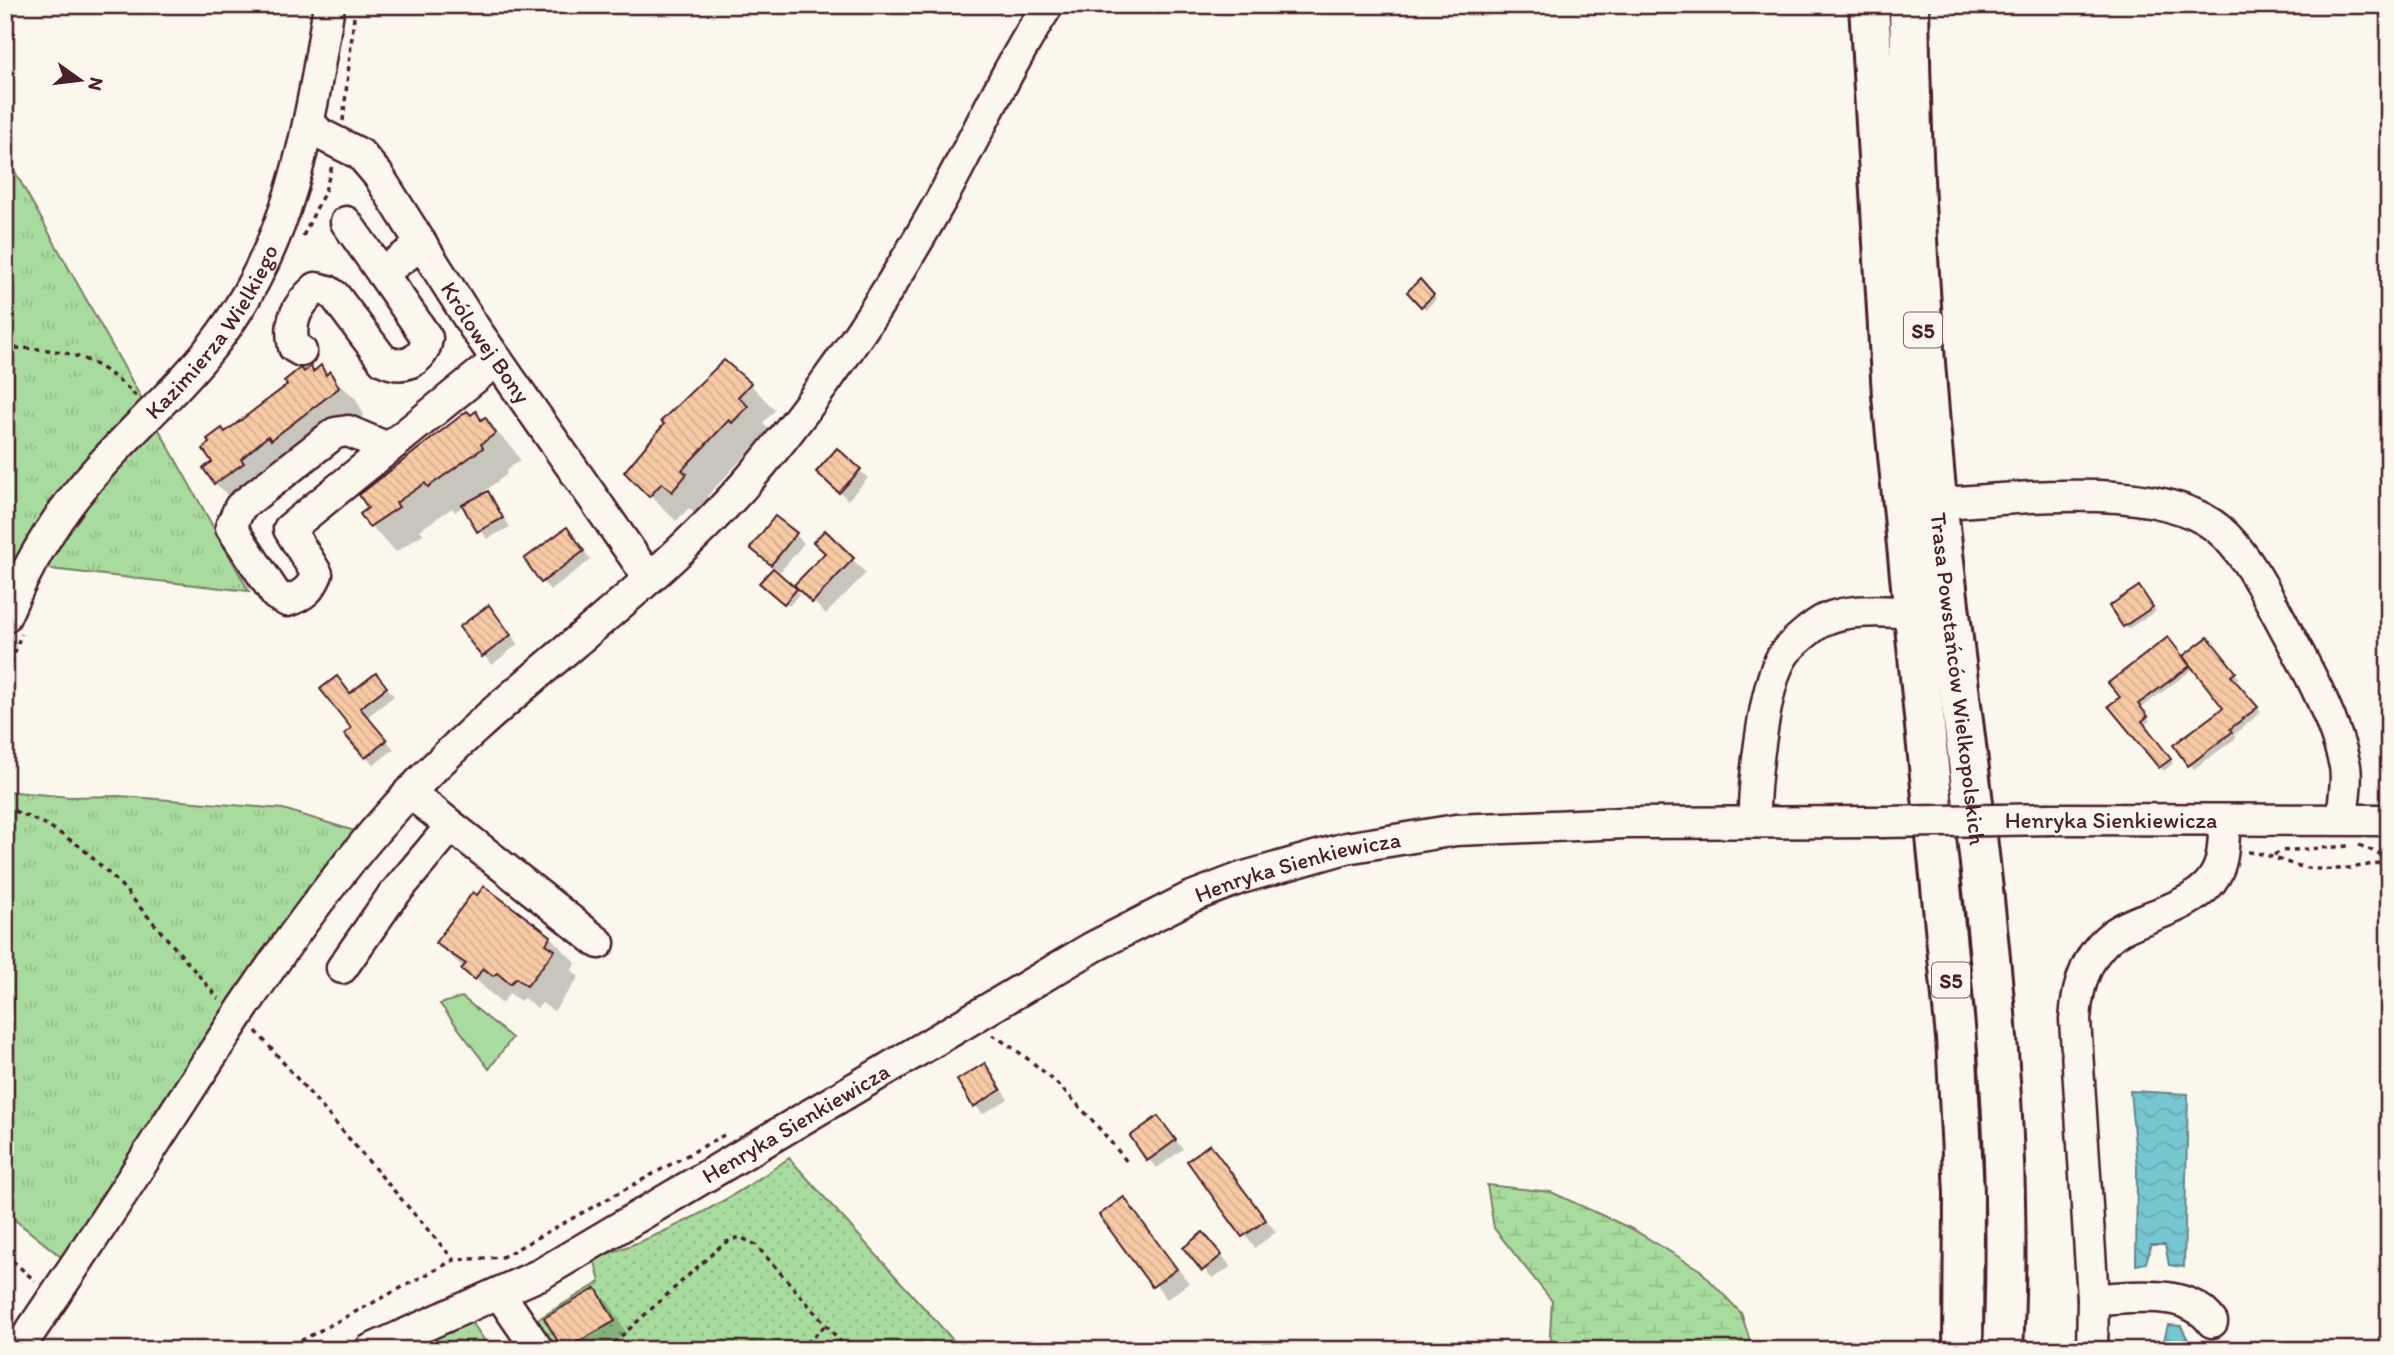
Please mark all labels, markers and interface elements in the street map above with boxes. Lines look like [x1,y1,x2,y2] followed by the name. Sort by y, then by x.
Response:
[46,46,116,116] north arrow
[83,75,109,93] text: N
[139,240,284,425] street label: Kazimierza Wielkiego
[435,276,537,409] street label: Królowej Bony
[1904,312,1942,348] road number: S5
[1925,511,1992,847] street label: Trasa Powstańców Wielkopolskich
[2005,806,2217,834] street label: Henryka Sienkiewicza
[1191,825,1403,909] street label: Henryka Sienkiewicza
[1932,962,1970,998] road number: S5
[697,1057,894,1189] street label: Henryka Sienkiewicza

